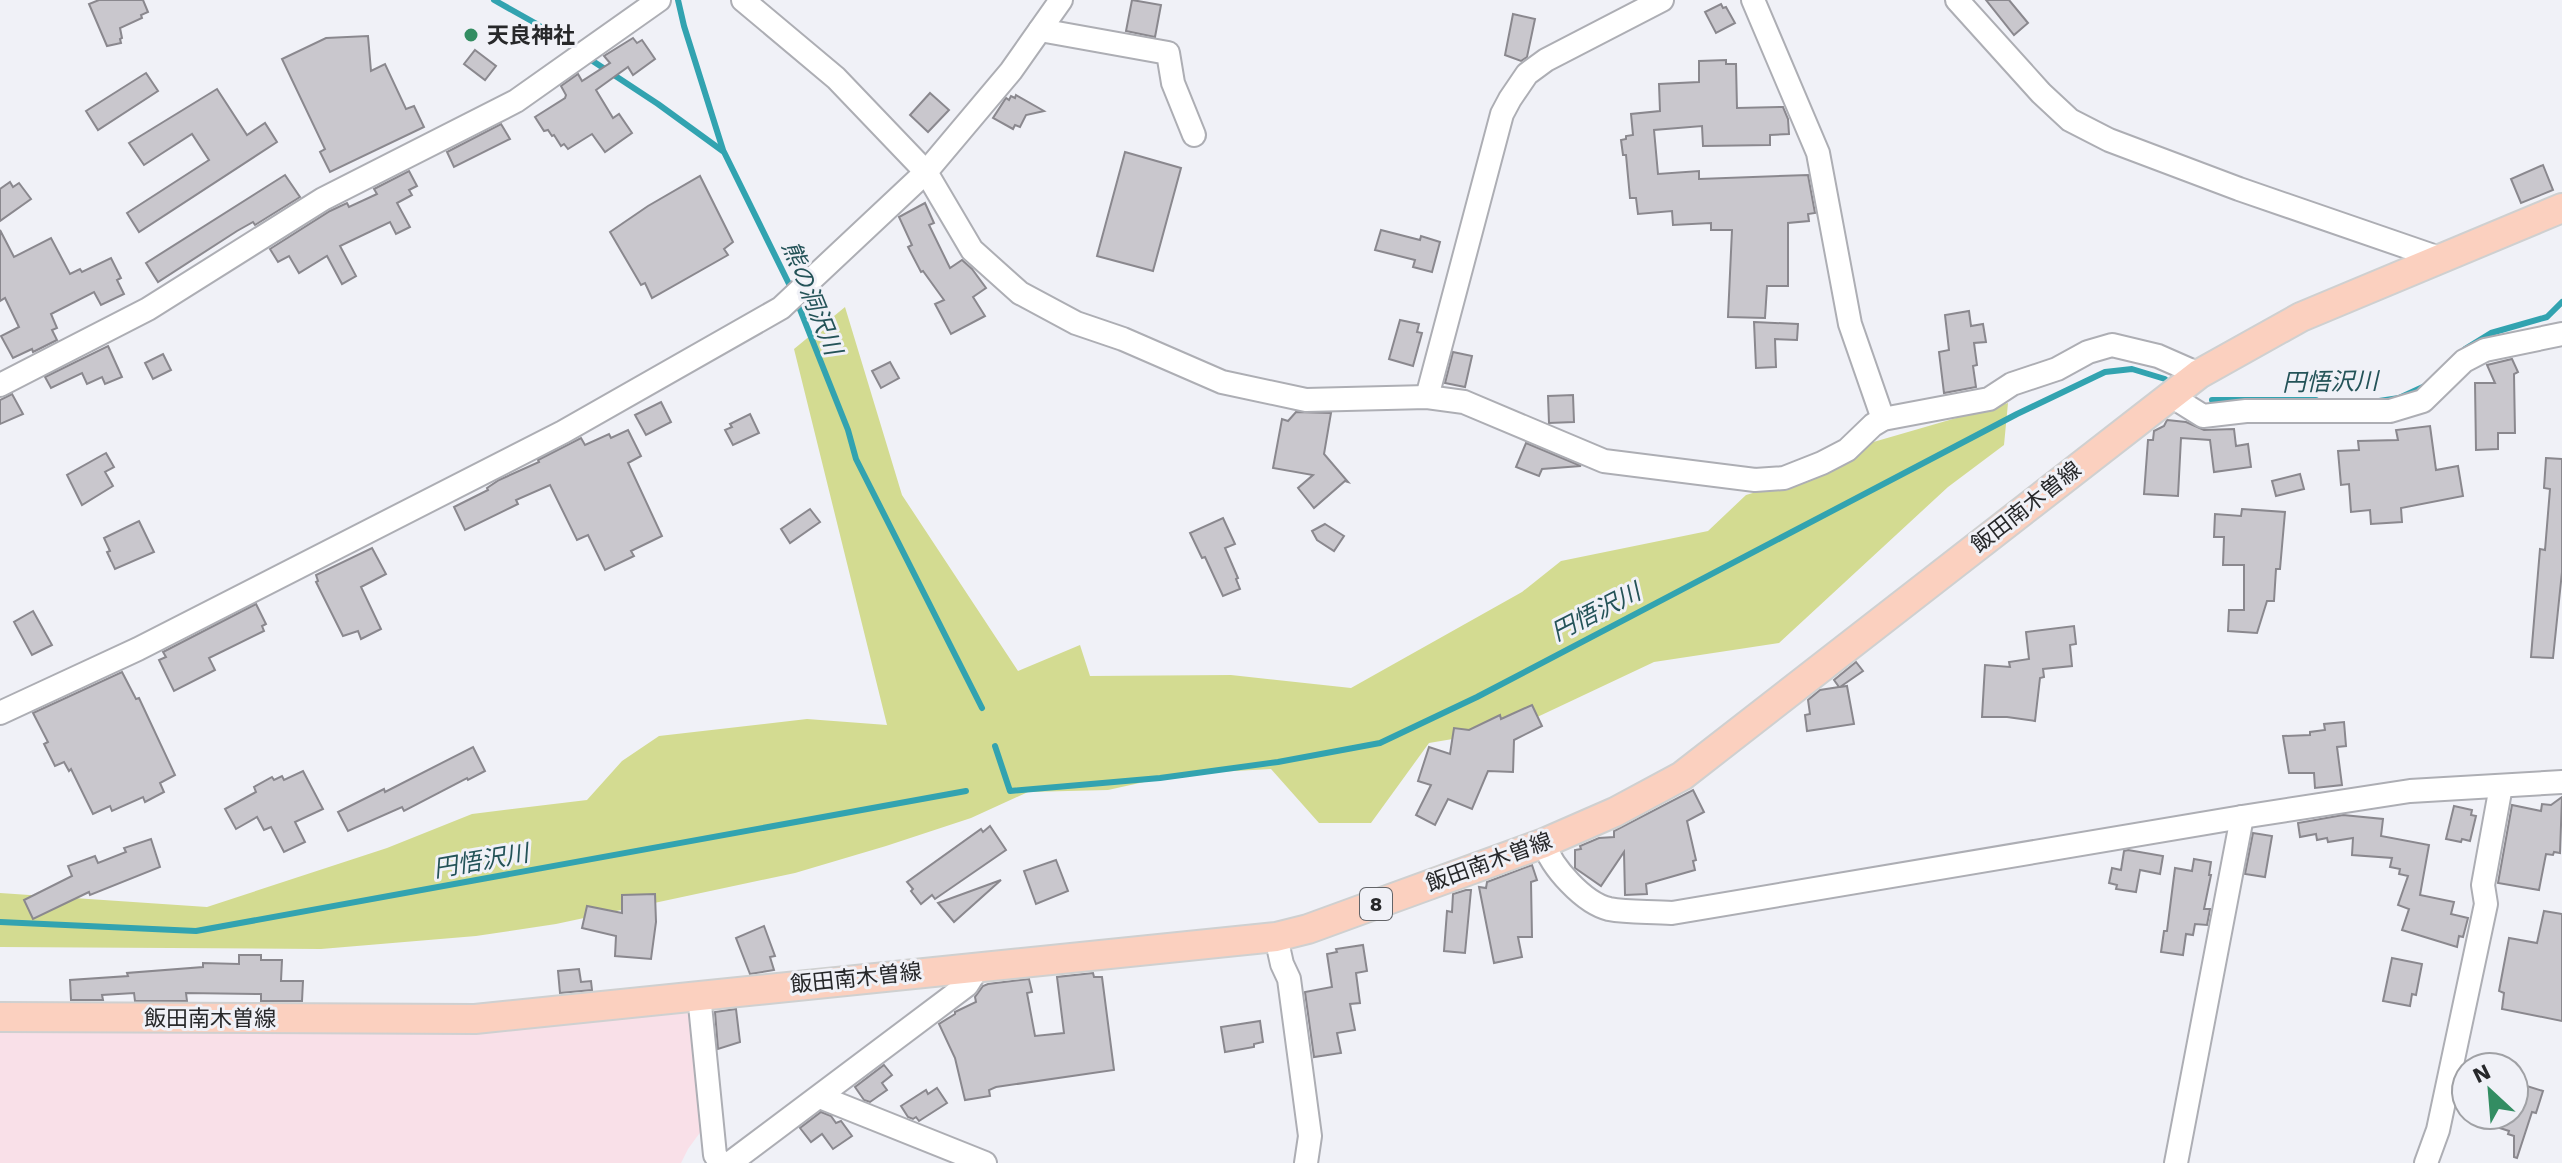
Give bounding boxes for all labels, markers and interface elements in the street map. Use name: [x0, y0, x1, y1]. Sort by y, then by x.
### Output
place label: 天良神社: [487, 23, 575, 48]
marker: 天良神社: [462, 26, 480, 44]
water label: 熊の洞沢川: [777, 237, 849, 362]
water label: 円悟沢川: [2282, 367, 2381, 397]
street label: 飯田南木曽線: [1966, 457, 2086, 557]
water label: 円悟沢川: [1547, 576, 1648, 646]
street label: 飯田南木曽線: [1423, 828, 1555, 896]
water label: 円悟沢川: [431, 838, 534, 883]
road number: 8: [1360, 888, 1392, 920]
street label: 飯田南木曽線: [789, 959, 923, 997]
street label: 飯田南木曽線: [144, 1006, 276, 1031]
north arrow: [2450, 1051, 2530, 1131]
text: N: [2469, 1059, 2494, 1088]

